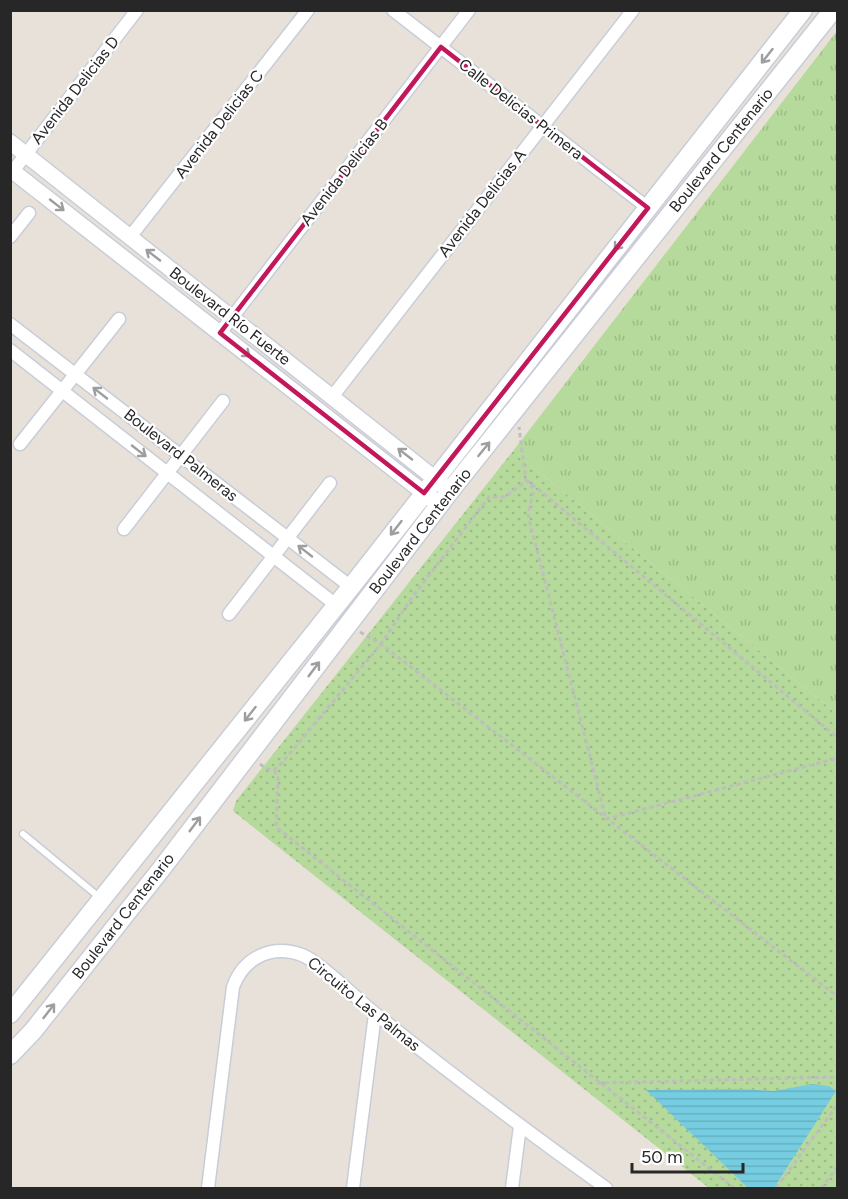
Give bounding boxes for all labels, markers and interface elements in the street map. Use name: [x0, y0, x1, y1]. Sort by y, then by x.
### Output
street label: Avenida Delicias D: [27, 32, 123, 148]
one-way arrow: [761, 48, 774, 64]
street label: Calle Delicias Primera: [455, 55, 587, 163]
street label: Avenida Delicias C: [171, 66, 267, 182]
street label: Boulevard Centenario: [665, 84, 777, 216]
street label: Avenida Delicias B: [296, 115, 392, 229]
street label: Avenida Delicias A: [434, 145, 530, 261]
one-way arrow: [48, 199, 64, 212]
one-way arrow: [614, 234, 627, 250]
one-way arrow: [145, 248, 161, 261]
street label: Boulevard Río Fuerte: [166, 263, 295, 369]
one-way arrow: [235, 345, 251, 358]
one-way arrow: [93, 387, 109, 400]
street label: Boulevard Palmeras: [120, 405, 242, 505]
one-way arrow: [477, 441, 490, 457]
one-way arrow: [131, 444, 147, 457]
one-way arrow: [397, 448, 413, 461]
street label: Boulevard Centenario: [365, 464, 475, 598]
one-way arrow: [390, 520, 403, 536]
one-way arrow: [297, 545, 313, 557]
one-way arrow: [307, 662, 320, 678]
one-way arrow: [243, 706, 256, 722]
one-way arrow: [189, 817, 201, 833]
street label: Boulevard Centenario: [68, 849, 178, 983]
street label: Circuito Las Palmas: [304, 953, 424, 1055]
one-way arrow: [42, 1003, 55, 1019]
scale bar: [632, 1136, 743, 1174]
text: 50 m: [641, 1146, 683, 1168]

